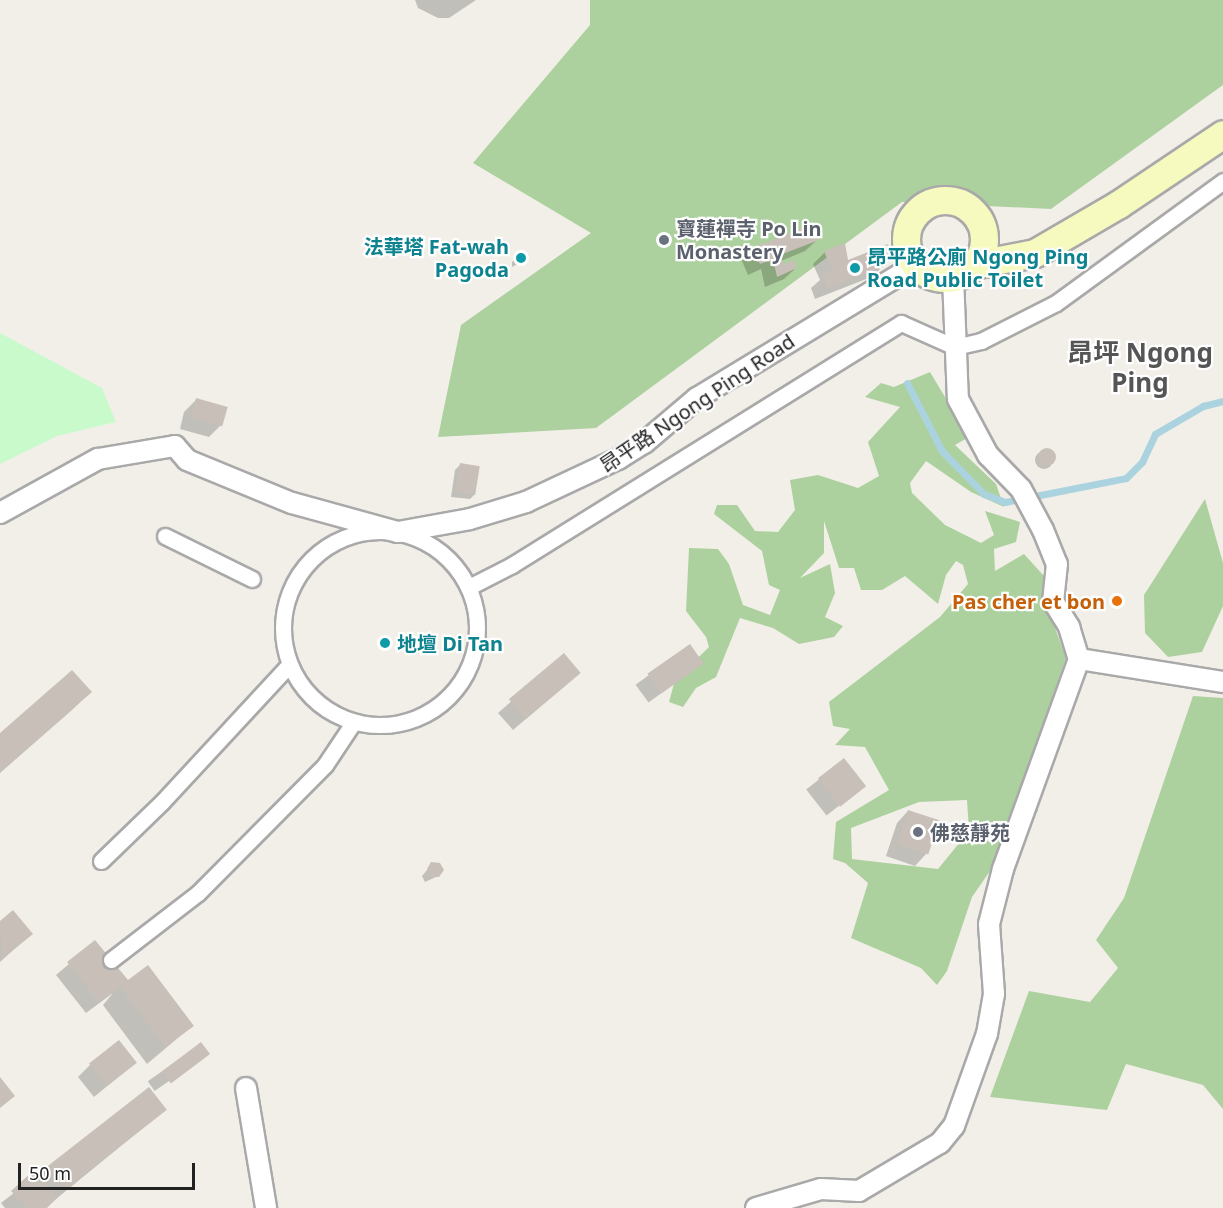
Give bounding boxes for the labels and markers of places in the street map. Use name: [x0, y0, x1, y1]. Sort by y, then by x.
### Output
place label: 寶蓮禪寺 Po Lin Monastery: [676, 216, 821, 263]
marker: 寶蓮禪寺 Po Lin Monastery: [657, 233, 671, 247]
place label: 法華塔 Fat-wah Pagoda: [364, 234, 509, 281]
place label: 昂平路公廁 Ngong Ping Road Public Toilet: [867, 244, 1088, 291]
marker: 法華塔 Fat-wah Pagoda: [514, 251, 528, 265]
marker: 昂平路公廁 Ngong Ping Road Public Toilet: [848, 261, 862, 275]
place label: Pas cher et bon: [952, 589, 1105, 613]
marker: Pas cher et bon: [1110, 594, 1124, 608]
place label: 地壇 Di Tan: [397, 631, 503, 655]
marker: 地壇 Di Tan: [378, 636, 392, 650]
place label: 佛慈靜苑: [930, 820, 1010, 844]
marker: 佛慈靜苑: [911, 825, 925, 839]

